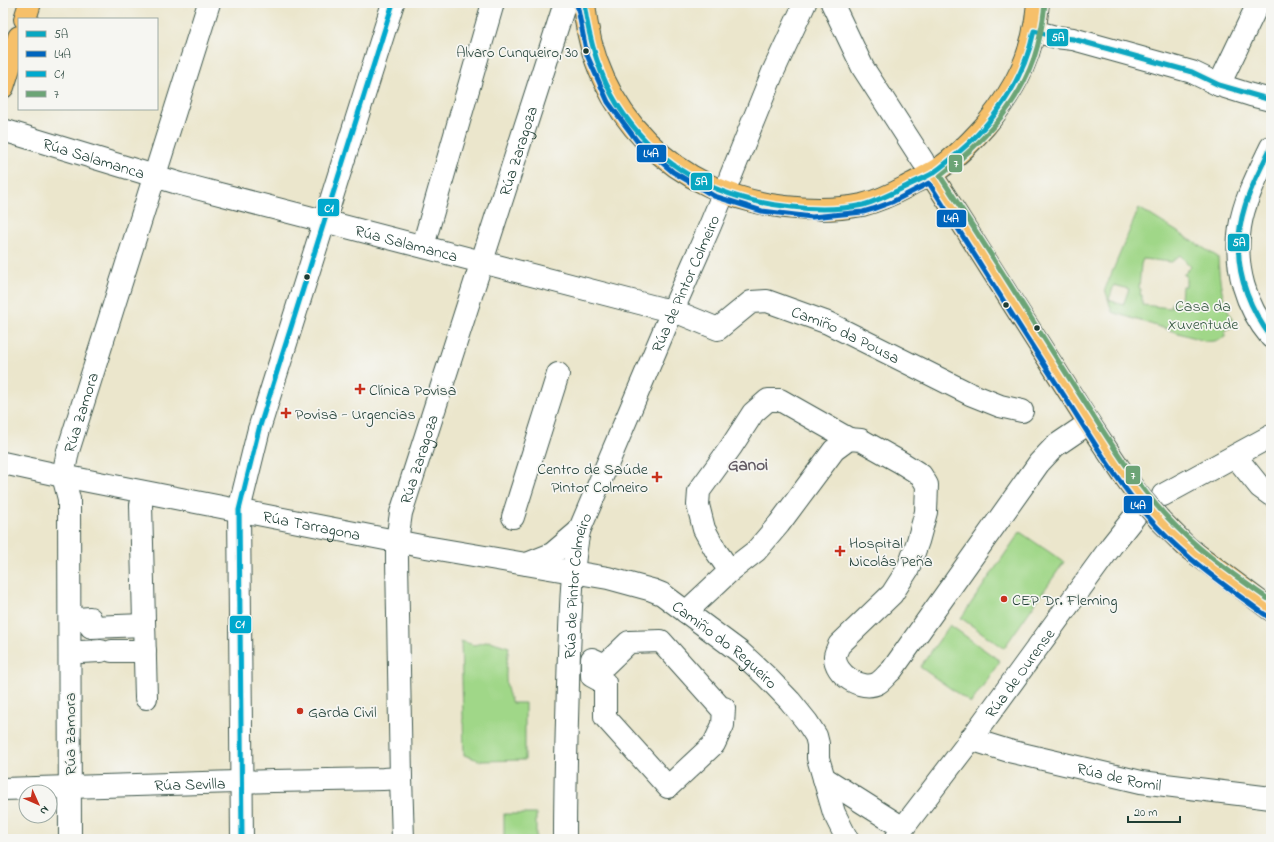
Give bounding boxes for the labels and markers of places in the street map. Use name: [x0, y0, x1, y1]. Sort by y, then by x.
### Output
place label: Alvaro Cunqueiro, 30: [456, 42, 579, 64]
marker: Alvaro Cunqueiro, 30: [581, 46, 591, 56]
unlabelled marker: [302, 272, 312, 282]
unlabelled marker: [1001, 300, 1011, 310]
unlabelled marker: [1032, 323, 1042, 333]
place label: Clínica Povisa: [369, 379, 456, 403]
marker: Clínica Povisa: [354, 383, 366, 395]
place label: Povisa - Urgencias: [295, 403, 416, 427]
marker: Povisa - Urgencias: [280, 407, 292, 419]
place label: Centro de Saúde Pintor Colmeiro: [537, 458, 649, 500]
marker: Centro de Saúde Pintor Colmeiro: [651, 471, 663, 483]
place label: Hospital Nicolás Peña: [849, 532, 933, 574]
marker: Hospital Nicolás Peña: [834, 545, 846, 557]
place label: CEP Dr. Fleming: [1012, 589, 1117, 613]
marker: CEP Dr. Fleming: [999, 594, 1009, 604]
place label: Garda Civil: [308, 701, 377, 725]
marker: Garda Civil: [295, 706, 305, 716]

